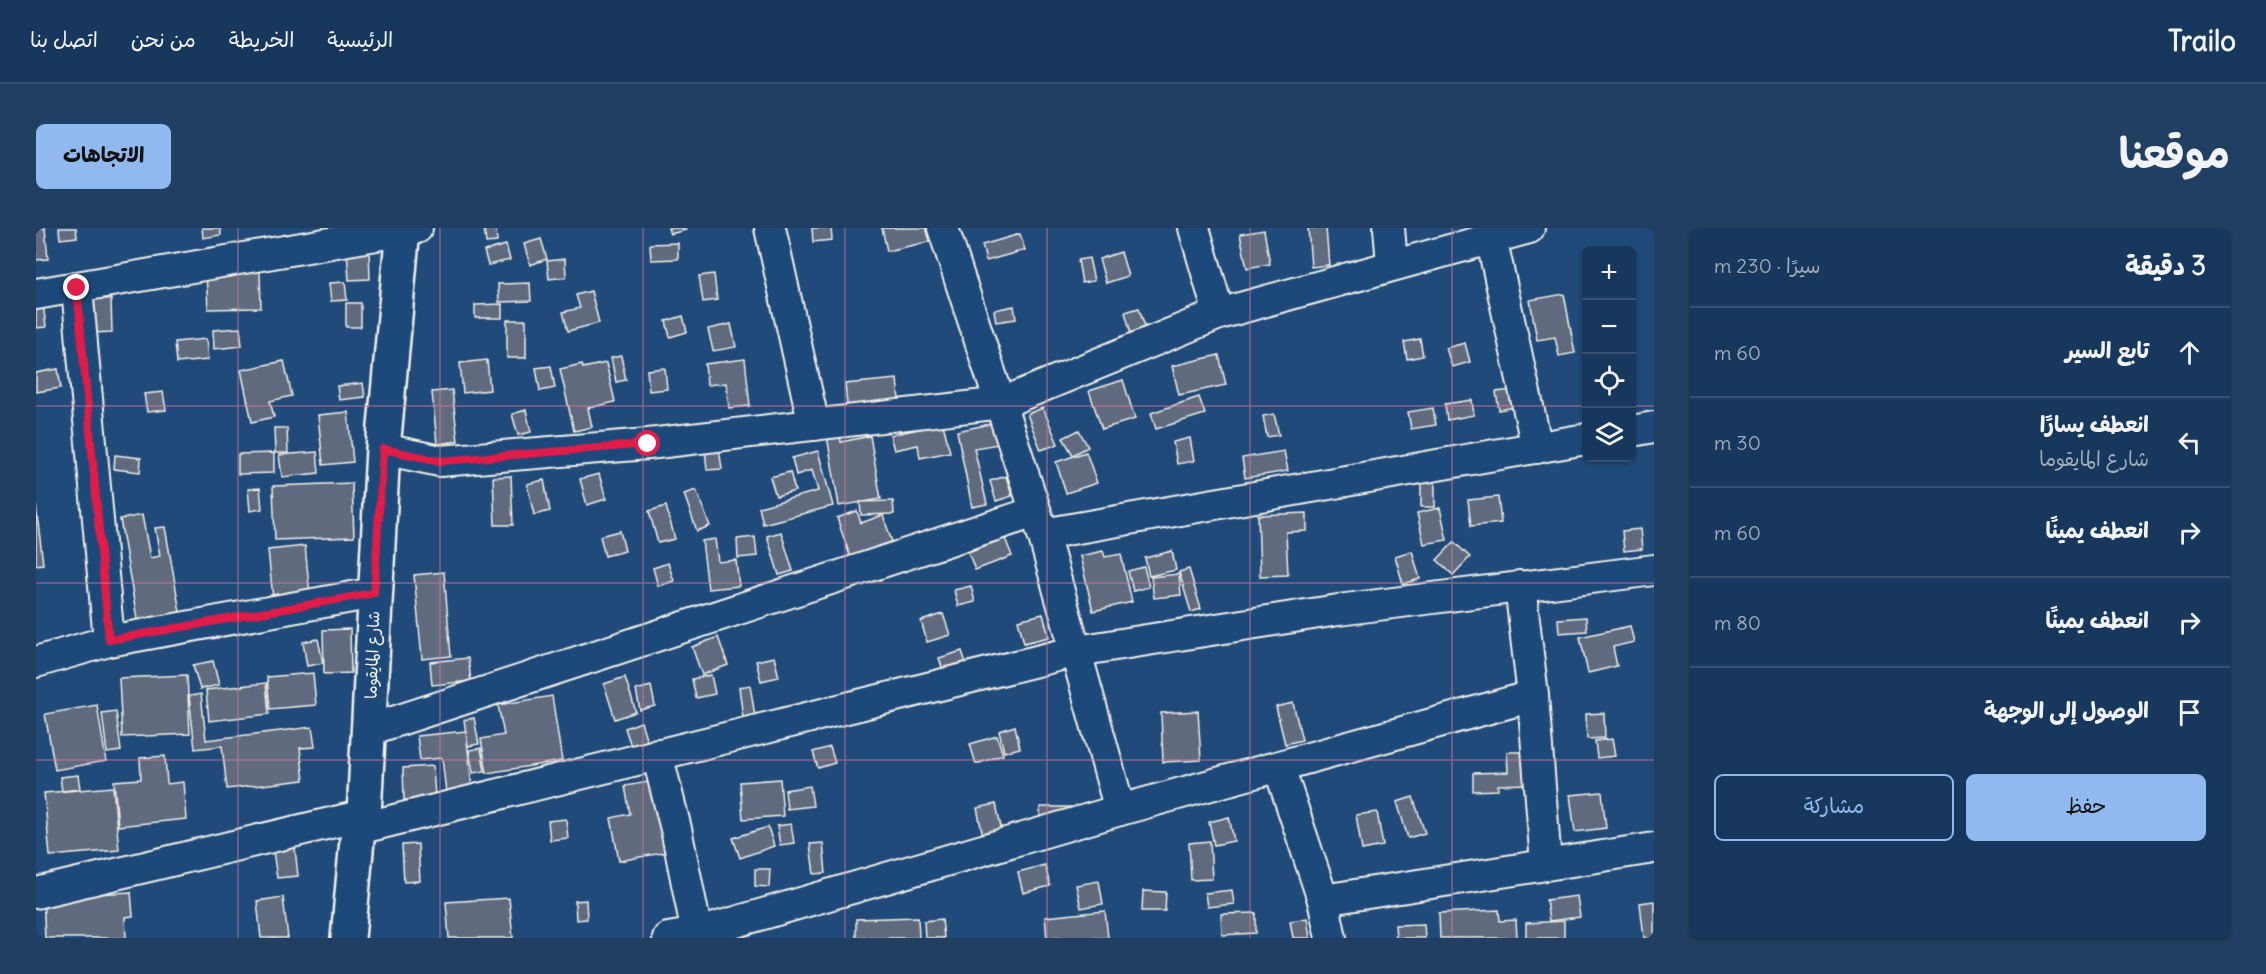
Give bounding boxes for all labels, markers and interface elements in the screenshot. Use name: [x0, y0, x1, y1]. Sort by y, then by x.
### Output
text: Trailo: [2168, 23, 2236, 59]
text: اتصل بنا: [30, 26, 98, 53]
text: من نحن: [131, 26, 196, 53]
text: الخريطة: [229, 26, 294, 53]
text: الرئيسية: [327, 26, 393, 53]
button: الاتجاهات: [36, 124, 171, 189]
text: موقعنا: [2119, 127, 2230, 179]
map controls: [1582, 246, 1636, 462]
button: +: [1582, 246, 1636, 300]
text: 3 دقيقة: [2125, 249, 2206, 282]
text: سيرًا · 230 m: [1714, 253, 1821, 278]
route end: [63, 274, 89, 300]
button: −: [1582, 300, 1636, 354]
text: تابع السير: [2065, 336, 2149, 364]
icon: ahead: [2173, 336, 2206, 369]
text: 60 m: [1714, 340, 1761, 365]
button: locate: [1582, 354, 1636, 408]
button: layers: [1582, 408, 1636, 462]
text: انعطف يسارًا: [2040, 410, 2149, 438]
icon: left: [2173, 426, 2206, 459]
route start: [634, 430, 660, 456]
text: 30 m: [1714, 430, 1761, 455]
text: شارع المايقوما: [2039, 446, 2149, 471]
text: انعطف يمينًا: [2046, 516, 2149, 544]
icon: right: [2173, 516, 2206, 549]
text: 60 m: [1714, 520, 1761, 545]
text: انعطف يمينًا: [2046, 606, 2149, 634]
icon: right: [2173, 606, 2206, 639]
text: 80 m: [1714, 610, 1761, 635]
street label: شارع المايقوما: [360, 611, 386, 699]
text: الوصول إلى الوجهة: [1984, 696, 2149, 724]
icon: arrive: [2173, 696, 2206, 729]
button: مشاركة: [1714, 774, 1954, 841]
button: حفظ: [1966, 774, 2206, 841]

